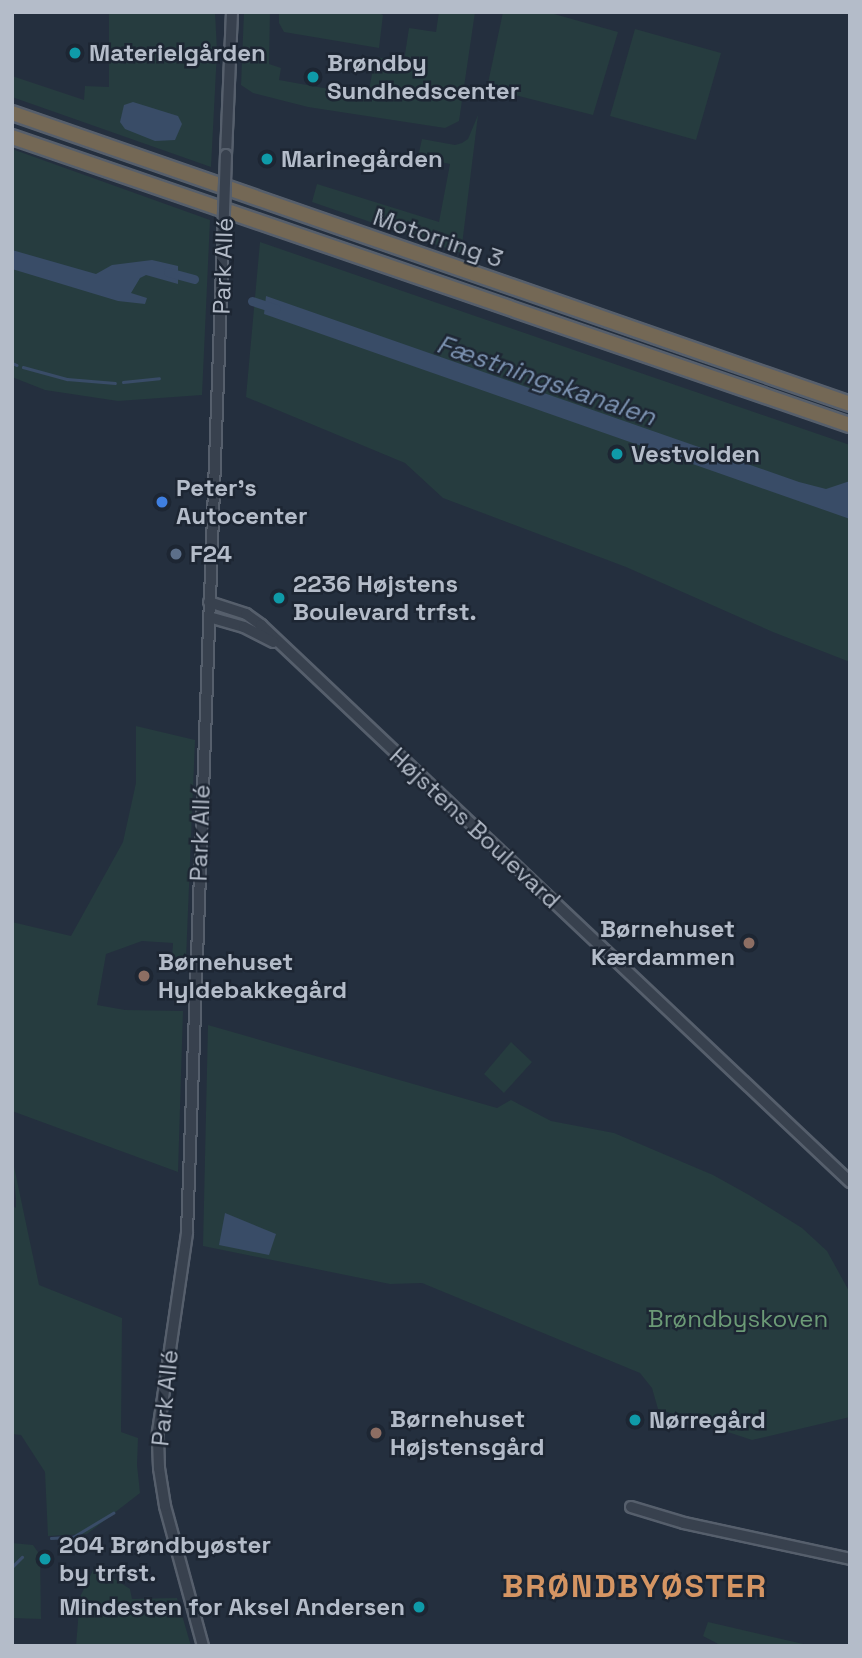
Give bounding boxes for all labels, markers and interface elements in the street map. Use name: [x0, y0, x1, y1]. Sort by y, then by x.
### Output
place label: Materielgården: [89, 39, 266, 67]
marker: Materielgården: [67, 45, 83, 61]
place label: Brøndby Sundhedscenter: [327, 49, 519, 105]
marker: Brøndby Sundhedscenter: [305, 69, 321, 85]
place label: Marinegården: [281, 145, 443, 173]
marker: Marinegården: [259, 151, 275, 167]
street label: Motorring 3: [369, 202, 507, 274]
street label: Park Allé: [207, 217, 239, 315]
water label: Fæstningskanalen: [433, 329, 659, 433]
place label: Vestvolden: [631, 440, 760, 468]
marker: Vestvolden: [609, 446, 625, 462]
place label: Peter's Autocenter: [176, 474, 307, 530]
marker: Peter's Autocenter: [154, 494, 170, 510]
place label: F24: [190, 540, 232, 568]
marker: F24: [168, 546, 184, 562]
place label: 2236 Højstens Boulevard trfst.: [293, 570, 477, 626]
marker: 2236 Højstens Boulevard trfst.: [271, 590, 287, 606]
street label: Højstens Boulevard: [384, 742, 566, 914]
street label: Park Allé: [184, 784, 216, 882]
place label: Børnehuset Kærdammen: [591, 915, 735, 971]
marker: Børnehuset Kærdammen: [741, 935, 757, 951]
place label: Børnehuset Hyldebakkegård: [158, 948, 347, 1004]
marker: Børnehuset Hyldebakkegård: [136, 968, 152, 984]
park label: Brøndbyskoven: [648, 1305, 828, 1333]
street label: Park Allé: [146, 1348, 184, 1448]
place label: Børnehuset Højstensgård: [390, 1405, 544, 1461]
place label: Nørregård: [649, 1406, 766, 1434]
marker: Nørregård: [627, 1412, 643, 1428]
marker: Børnehuset Højstensgård: [368, 1425, 384, 1441]
place label: 204 Brøndbyøster by trfst.: [59, 1531, 271, 1587]
marker: 204 Brøndbyøster by trfst.: [37, 1551, 53, 1567]
district label: BRØNDBYØSTER: [503, 1567, 767, 1605]
place label: Mindesten for Aksel Andersen: [59, 1593, 405, 1621]
marker: Mindesten for Aksel Andersen: [411, 1599, 427, 1615]

